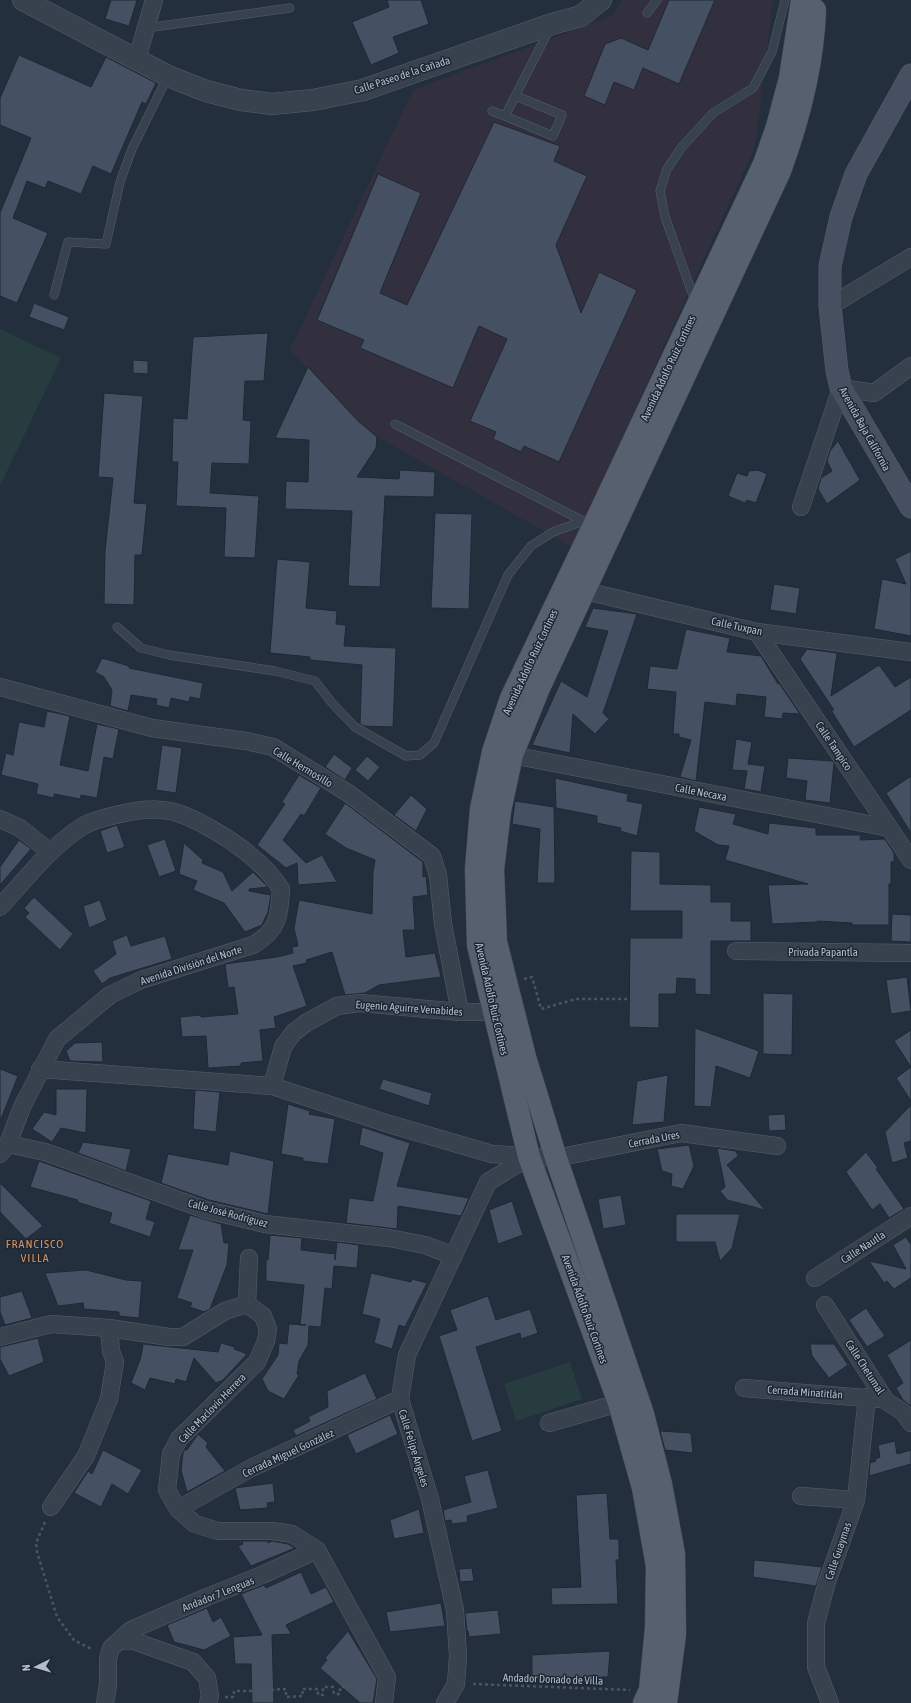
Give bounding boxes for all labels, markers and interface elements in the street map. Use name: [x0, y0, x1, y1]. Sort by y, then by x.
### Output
street label: Calle Paseo de la Cañada: [353, 54, 451, 96]
street label: Avenida Adolfo Ruiz Cortines: [638, 313, 698, 423]
street label: Avenida Baja California: [837, 385, 893, 473]
street label: Avenida Adolfo Ruiz Cortines: [500, 607, 560, 717]
street label: Calle Tuxpan: [710, 615, 764, 637]
street label: Calle Tampico: [813, 719, 855, 773]
street label: Calle Hermosillo: [271, 745, 335, 789]
street label: Calle Necaxa: [674, 781, 728, 803]
street label: Avenida Adolfo Ruiz Cortines: [473, 942, 511, 1056]
street label: Avenida División del Norte: [139, 943, 243, 987]
street label: Privada Papantla: [788, 946, 858, 958]
street label: Eugenio Aguirre Venabides: [355, 998, 463, 1018]
street label: Cerrada Ures: [627, 1128, 681, 1150]
street label: Calle José Rodríguez: [187, 1197, 269, 1229]
street label: Calle Nautla: [839, 1228, 887, 1266]
district label: FRANCISCO VILLA: [6, 1237, 64, 1265]
street label: Avenida Adolfo Ruiz Cortines: [560, 1253, 610, 1365]
street label: Calle Chetumal: [843, 1338, 887, 1396]
street label: Calle Maclovio Herrera: [176, 1371, 248, 1445]
street label: Cerrada Minatitlán: [767, 1383, 843, 1401]
street label: Calle Felipe Ángeles: [396, 1408, 432, 1488]
street label: Cerrada Miguel González: [240, 1426, 336, 1480]
street label: Calle Guaymas: [823, 1521, 853, 1581]
street label: Andador 7 Lenguas: [180, 1574, 256, 1614]
north arrow: [16, 1647, 56, 1687]
text: N: [20, 1664, 32, 1672]
street label: Andador Donado de Villa: [503, 1671, 603, 1687]

